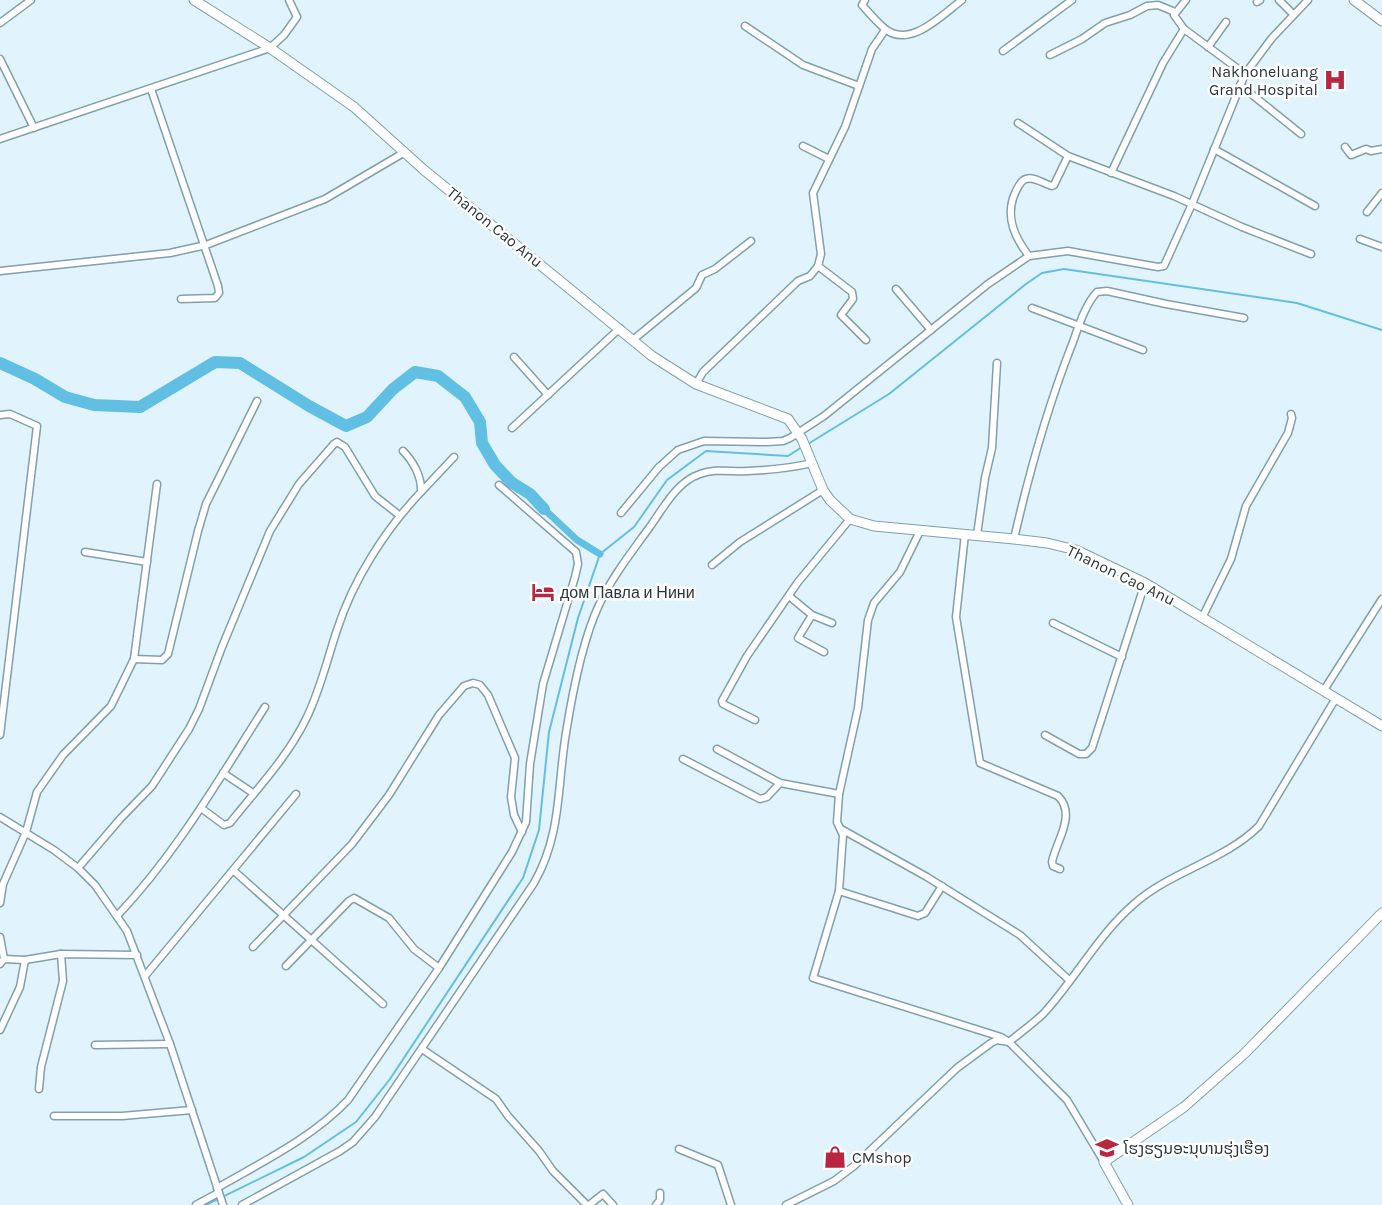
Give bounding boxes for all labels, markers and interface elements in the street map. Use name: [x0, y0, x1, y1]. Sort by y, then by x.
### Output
place label: Nakhoneluang Grand Hospital: [1209, 62, 1318, 99]
hospital icon: Nakhoneluang Grand Hospital: [1322, 67, 1348, 93]
street label: Thanon Cao Anu: [443, 182, 547, 272]
street label: Thanon Cao Anu: [1064, 541, 1178, 609]
hotel icon: дом Павла и Нини: [530, 579, 556, 605]
place label: дом Павла и Нини: [560, 583, 695, 602]
school or university icon: ໂຮງຮຽນອະນຸບານຮຸ່ງເຮືອງ: [1094, 1135, 1120, 1161]
place label: ໂຮງຮຽນອະນຸບານຮຸ່ງເຮືອງ: [1123, 1139, 1270, 1159]
shop icon: CMshop: [822, 1144, 848, 1170]
place label: CMshop: [852, 1148, 912, 1167]

